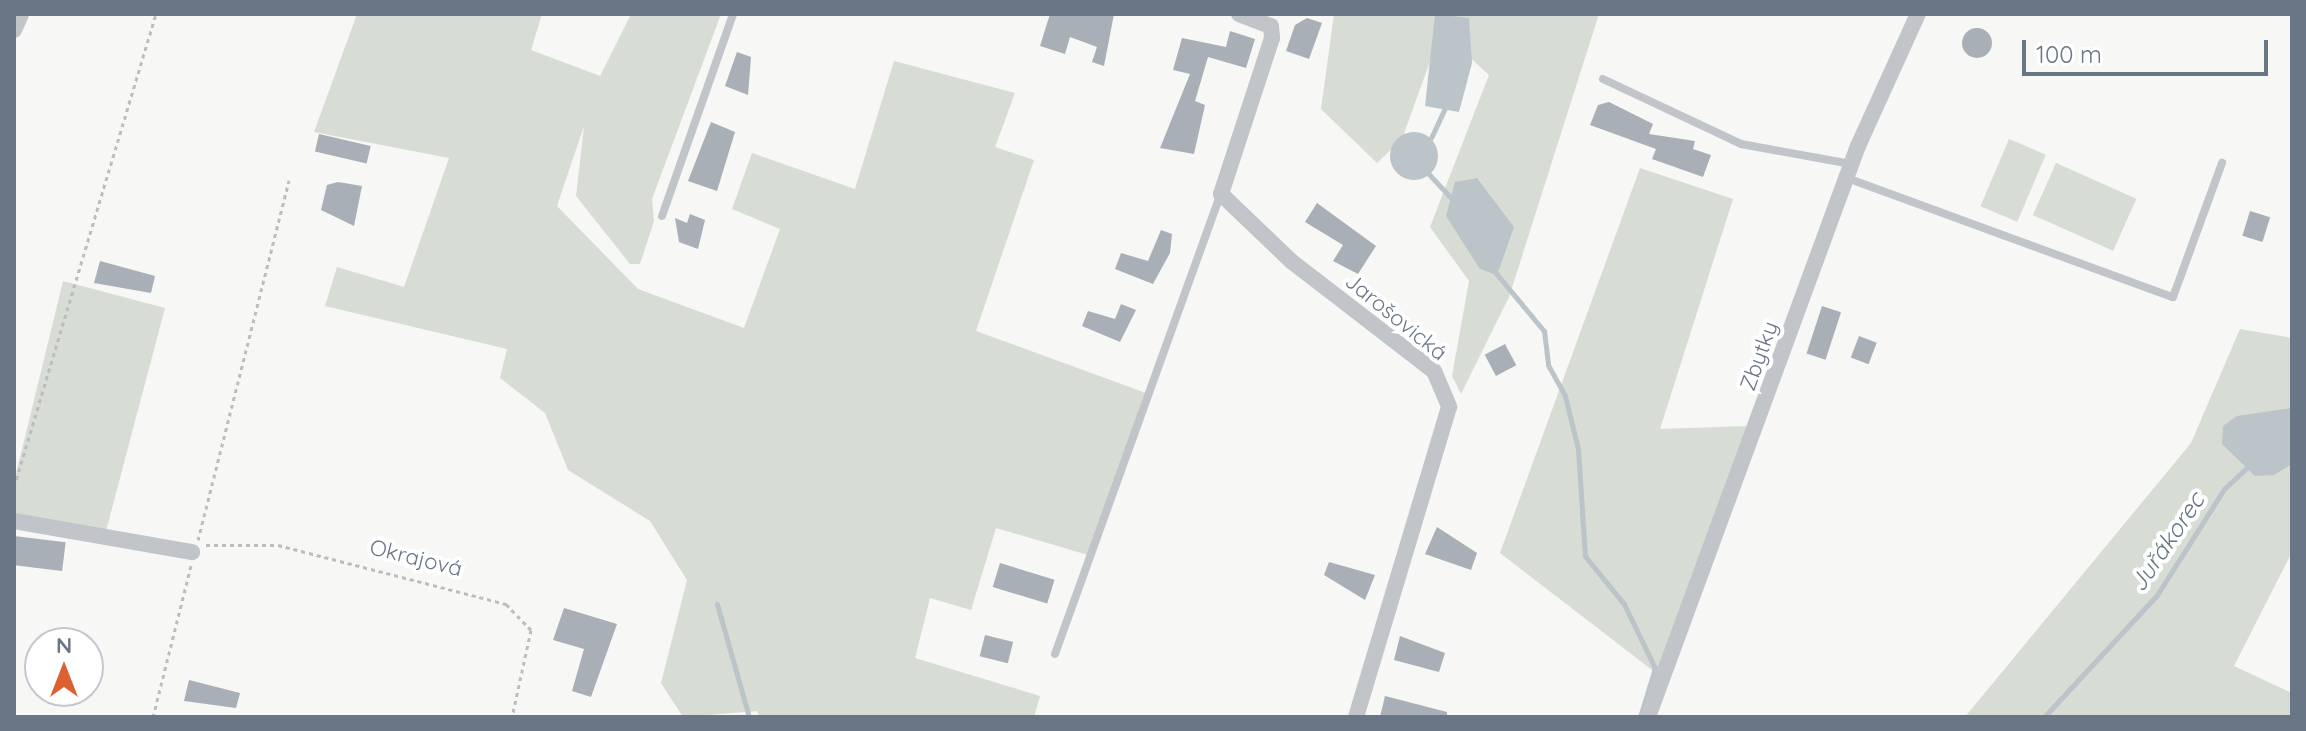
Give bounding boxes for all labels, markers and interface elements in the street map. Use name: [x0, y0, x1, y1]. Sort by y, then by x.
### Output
scale bar: [2026, 24, 2272, 74]
text: 100 m: [2036, 39, 2102, 69]
street label: Jarošovická: [1340, 268, 1452, 366]
street label: Zbytky: [1734, 318, 1784, 394]
water label: Juřákorec: [2124, 487, 2210, 597]
street label: Okrajová: [367, 534, 465, 582]
north arrow: [24, 627, 104, 707]
text: N: [56, 631, 72, 659]

